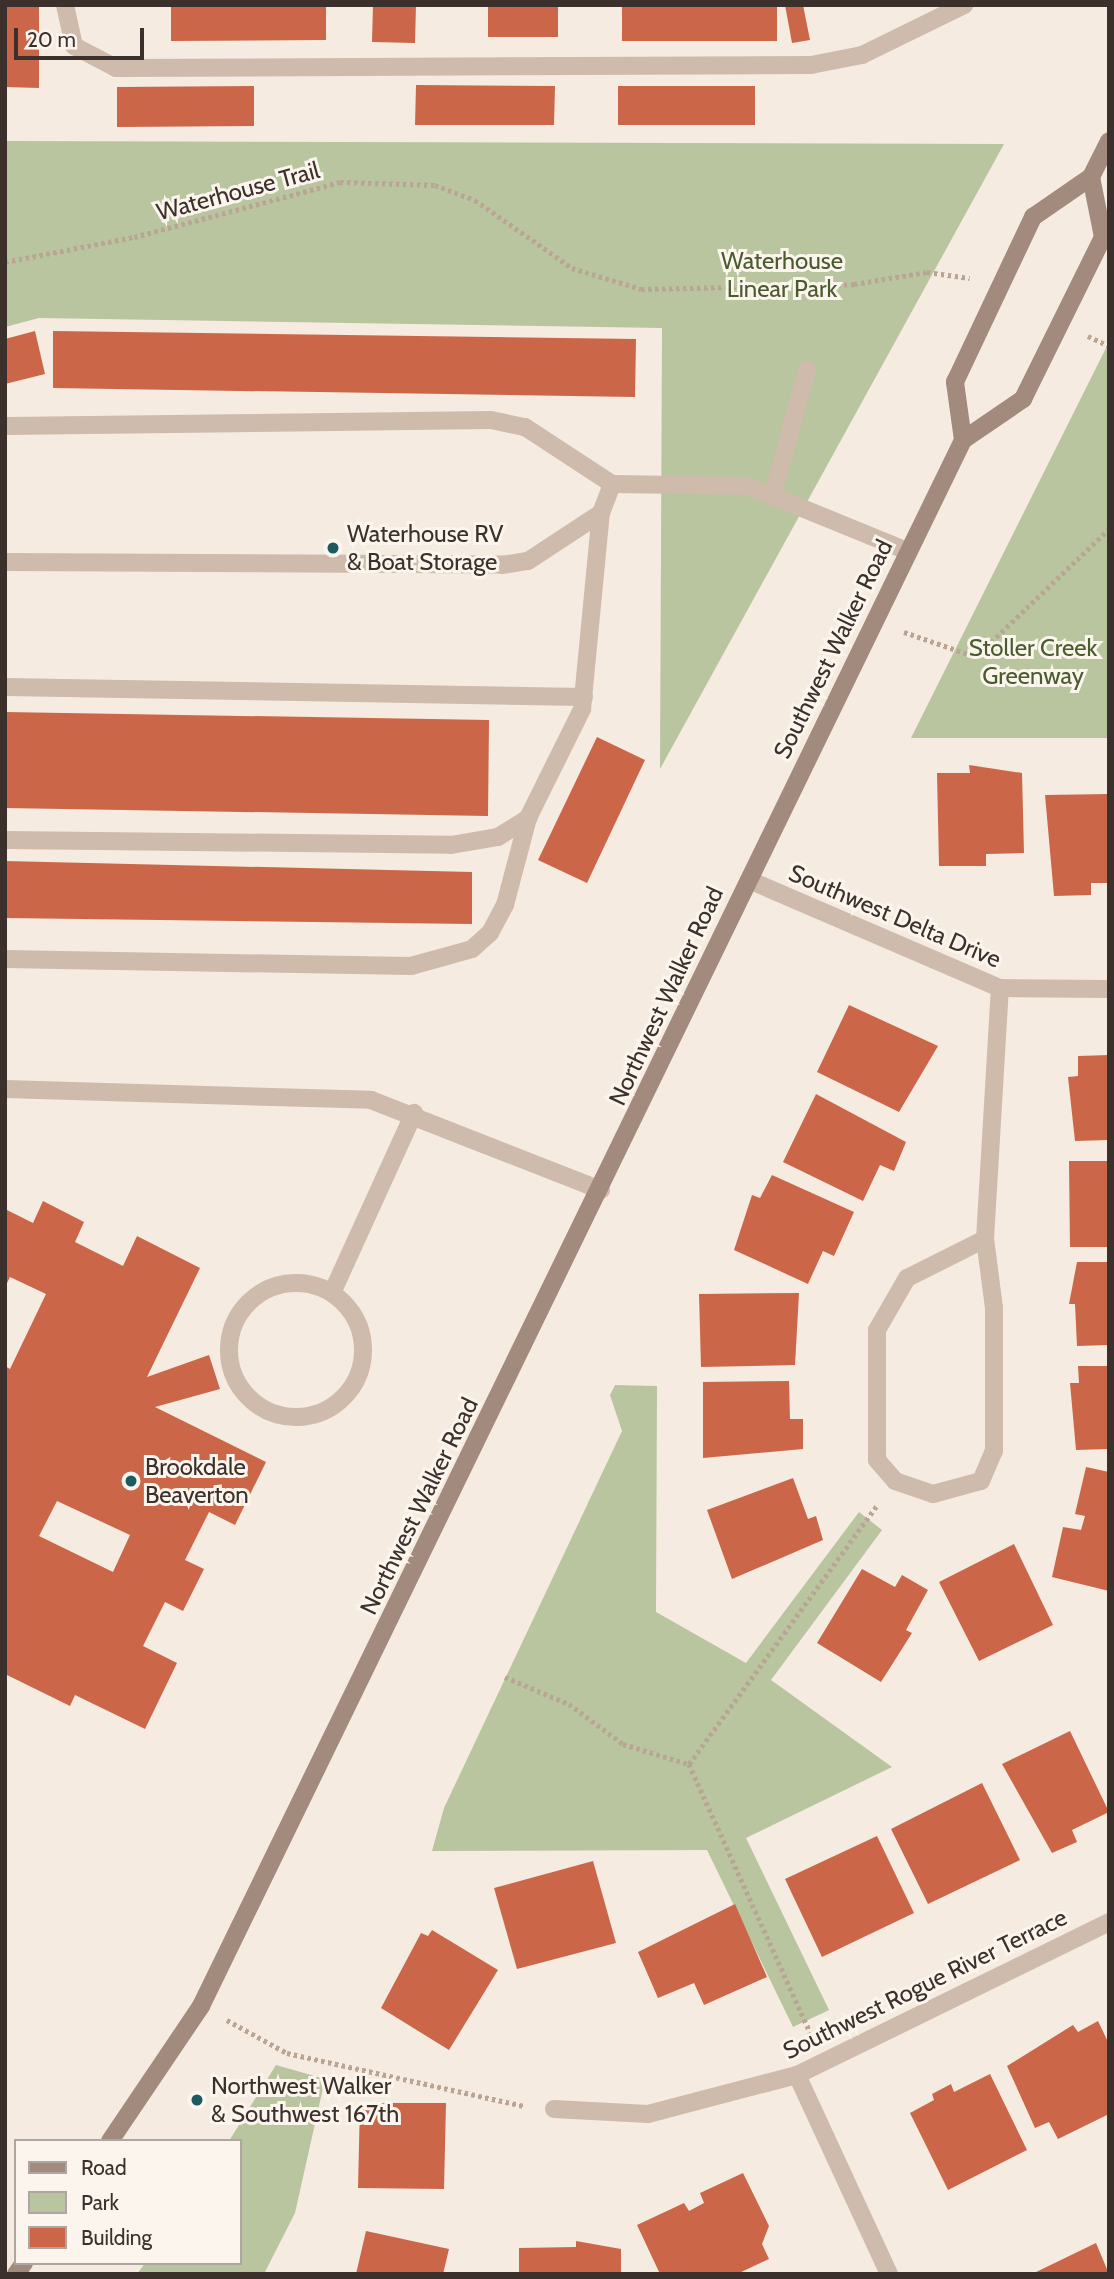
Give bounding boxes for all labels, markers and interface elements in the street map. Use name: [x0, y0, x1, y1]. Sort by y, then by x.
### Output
scale bar: [18, 14, 147, 58]
text: 20 m: [27, 27, 76, 52]
street label: Waterhouse Trail: [153, 155, 323, 227]
park label: Waterhouse Linear Park: [721, 247, 843, 303]
place label: Waterhouse RV & Boat Storage: [347, 520, 503, 576]
street label: Southwest Walker Road: [767, 535, 899, 763]
marker: Waterhouse RV & Boat Storage: [325, 540, 341, 556]
park label: Stoller Creek Greenway: [969, 634, 1097, 690]
street label: Southwest Delta Drive: [785, 858, 1005, 974]
street label: Northwest Walker Road: [603, 882, 729, 1110]
street label: Northwest Walker Road: [354, 1393, 484, 1619]
place label: Brookdale Beaverton: [145, 1453, 249, 1509]
marker: Brookdale Beaverton: [123, 1473, 139, 1489]
street label: Southwest Rogue River Terrace: [778, 1903, 1072, 2065]
place label: Northwest Walker & Southwest 167th: [211, 2072, 399, 2128]
marker: Northwest Walker & Southwest 167th: [189, 2092, 205, 2108]
legend: [14, 2139, 242, 2265]
text: Road: [81, 2155, 127, 2180]
text: Park: [81, 2190, 119, 2215]
text: Building: [81, 2225, 152, 2250]

